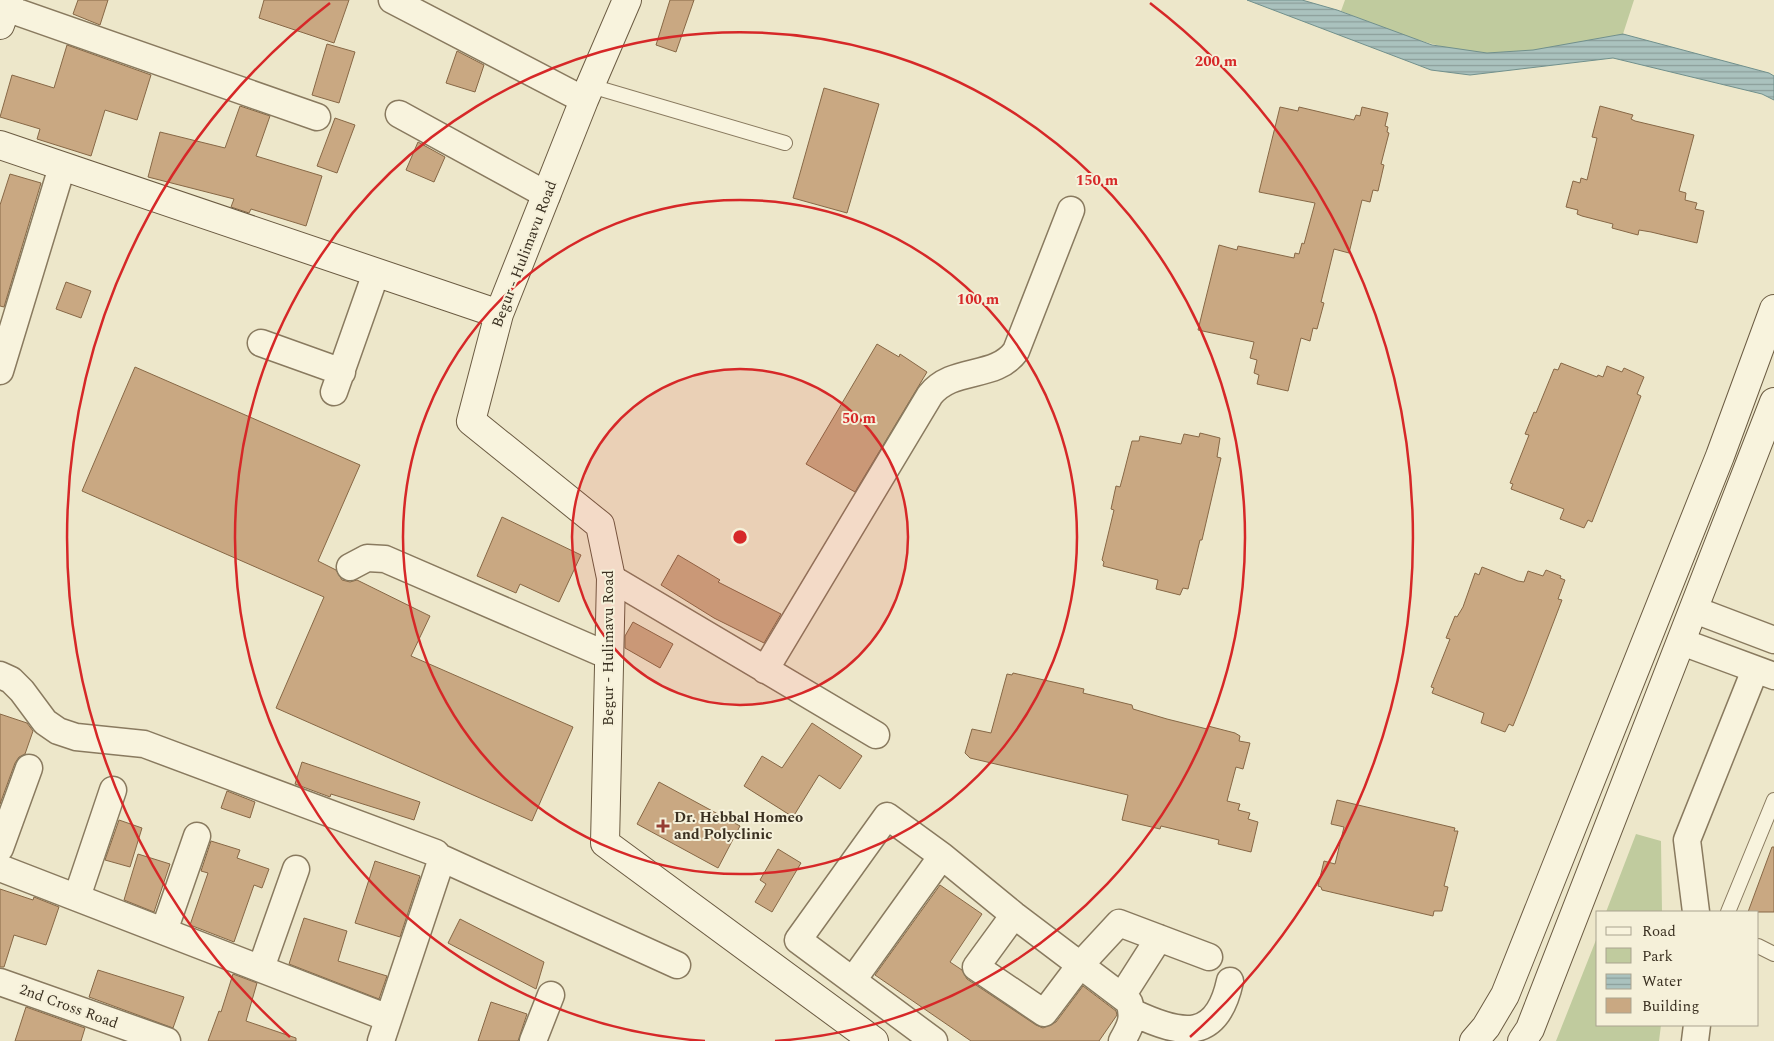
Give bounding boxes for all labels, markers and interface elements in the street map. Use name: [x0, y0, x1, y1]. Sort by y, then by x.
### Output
text: 200 m: [1195, 50, 1238, 73]
text: 150 m: [1076, 169, 1119, 192]
street label: Begur - Hulimavu Road: [486, 177, 563, 331]
text: 100 m: [957, 288, 1000, 311]
text: 50 m: [842, 407, 877, 430]
centre of rings: [731, 528, 749, 546]
street label: Begur - Hulimavu Road: [597, 570, 620, 726]
place label: Dr. Hebbal Homeo and Polyclinic: [674, 806, 803, 846]
marker: Dr. Hebbal Homeo and Polyclinic: [656, 819, 670, 833]
legend: [1596, 911, 1759, 1026]
text: Road: [1642, 920, 1676, 943]
text: Park: [1642, 945, 1673, 968]
text: Water: [1642, 970, 1682, 993]
street label: 2nd Cross Road: [16, 978, 121, 1035]
text: Building: [1642, 995, 1699, 1018]

